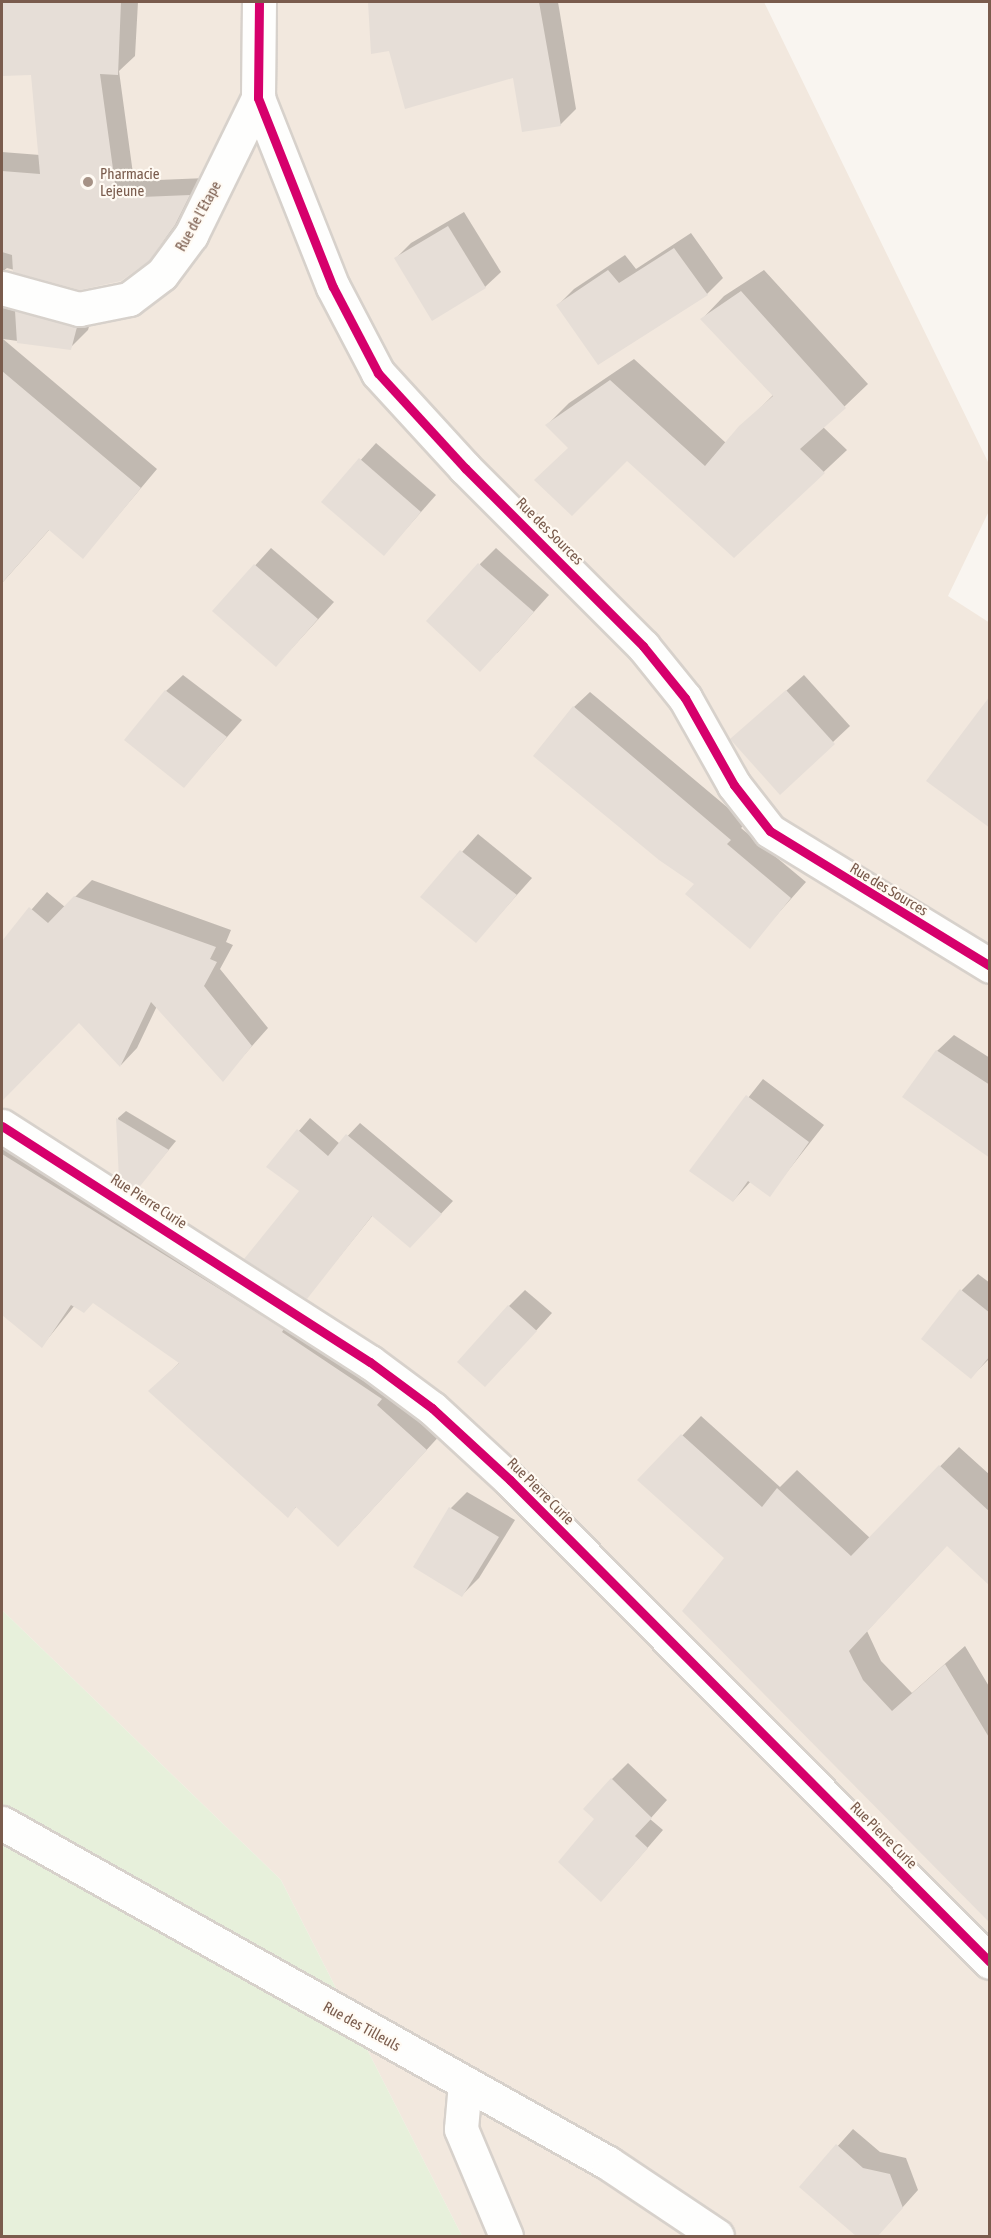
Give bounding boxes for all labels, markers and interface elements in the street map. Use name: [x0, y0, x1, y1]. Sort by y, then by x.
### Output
place label: Pharmacie Lejeune: [100, 164, 160, 199]
marker: Pharmacie Lejeune: [81, 175, 95, 189]
street label: Rue de l'Etape: [171, 178, 225, 254]
street label: Rue des Sources: [513, 494, 587, 568]
street label: Rue des Sources: [847, 859, 931, 919]
street label: Rue Pierre Curie: [107, 1170, 191, 1232]
street label: Rue Pierre Curie: [504, 1454, 578, 1528]
street label: Rue Pierre Curie: [847, 1798, 921, 1872]
street label: Rue des Tilleuls: [320, 1997, 404, 2055]

